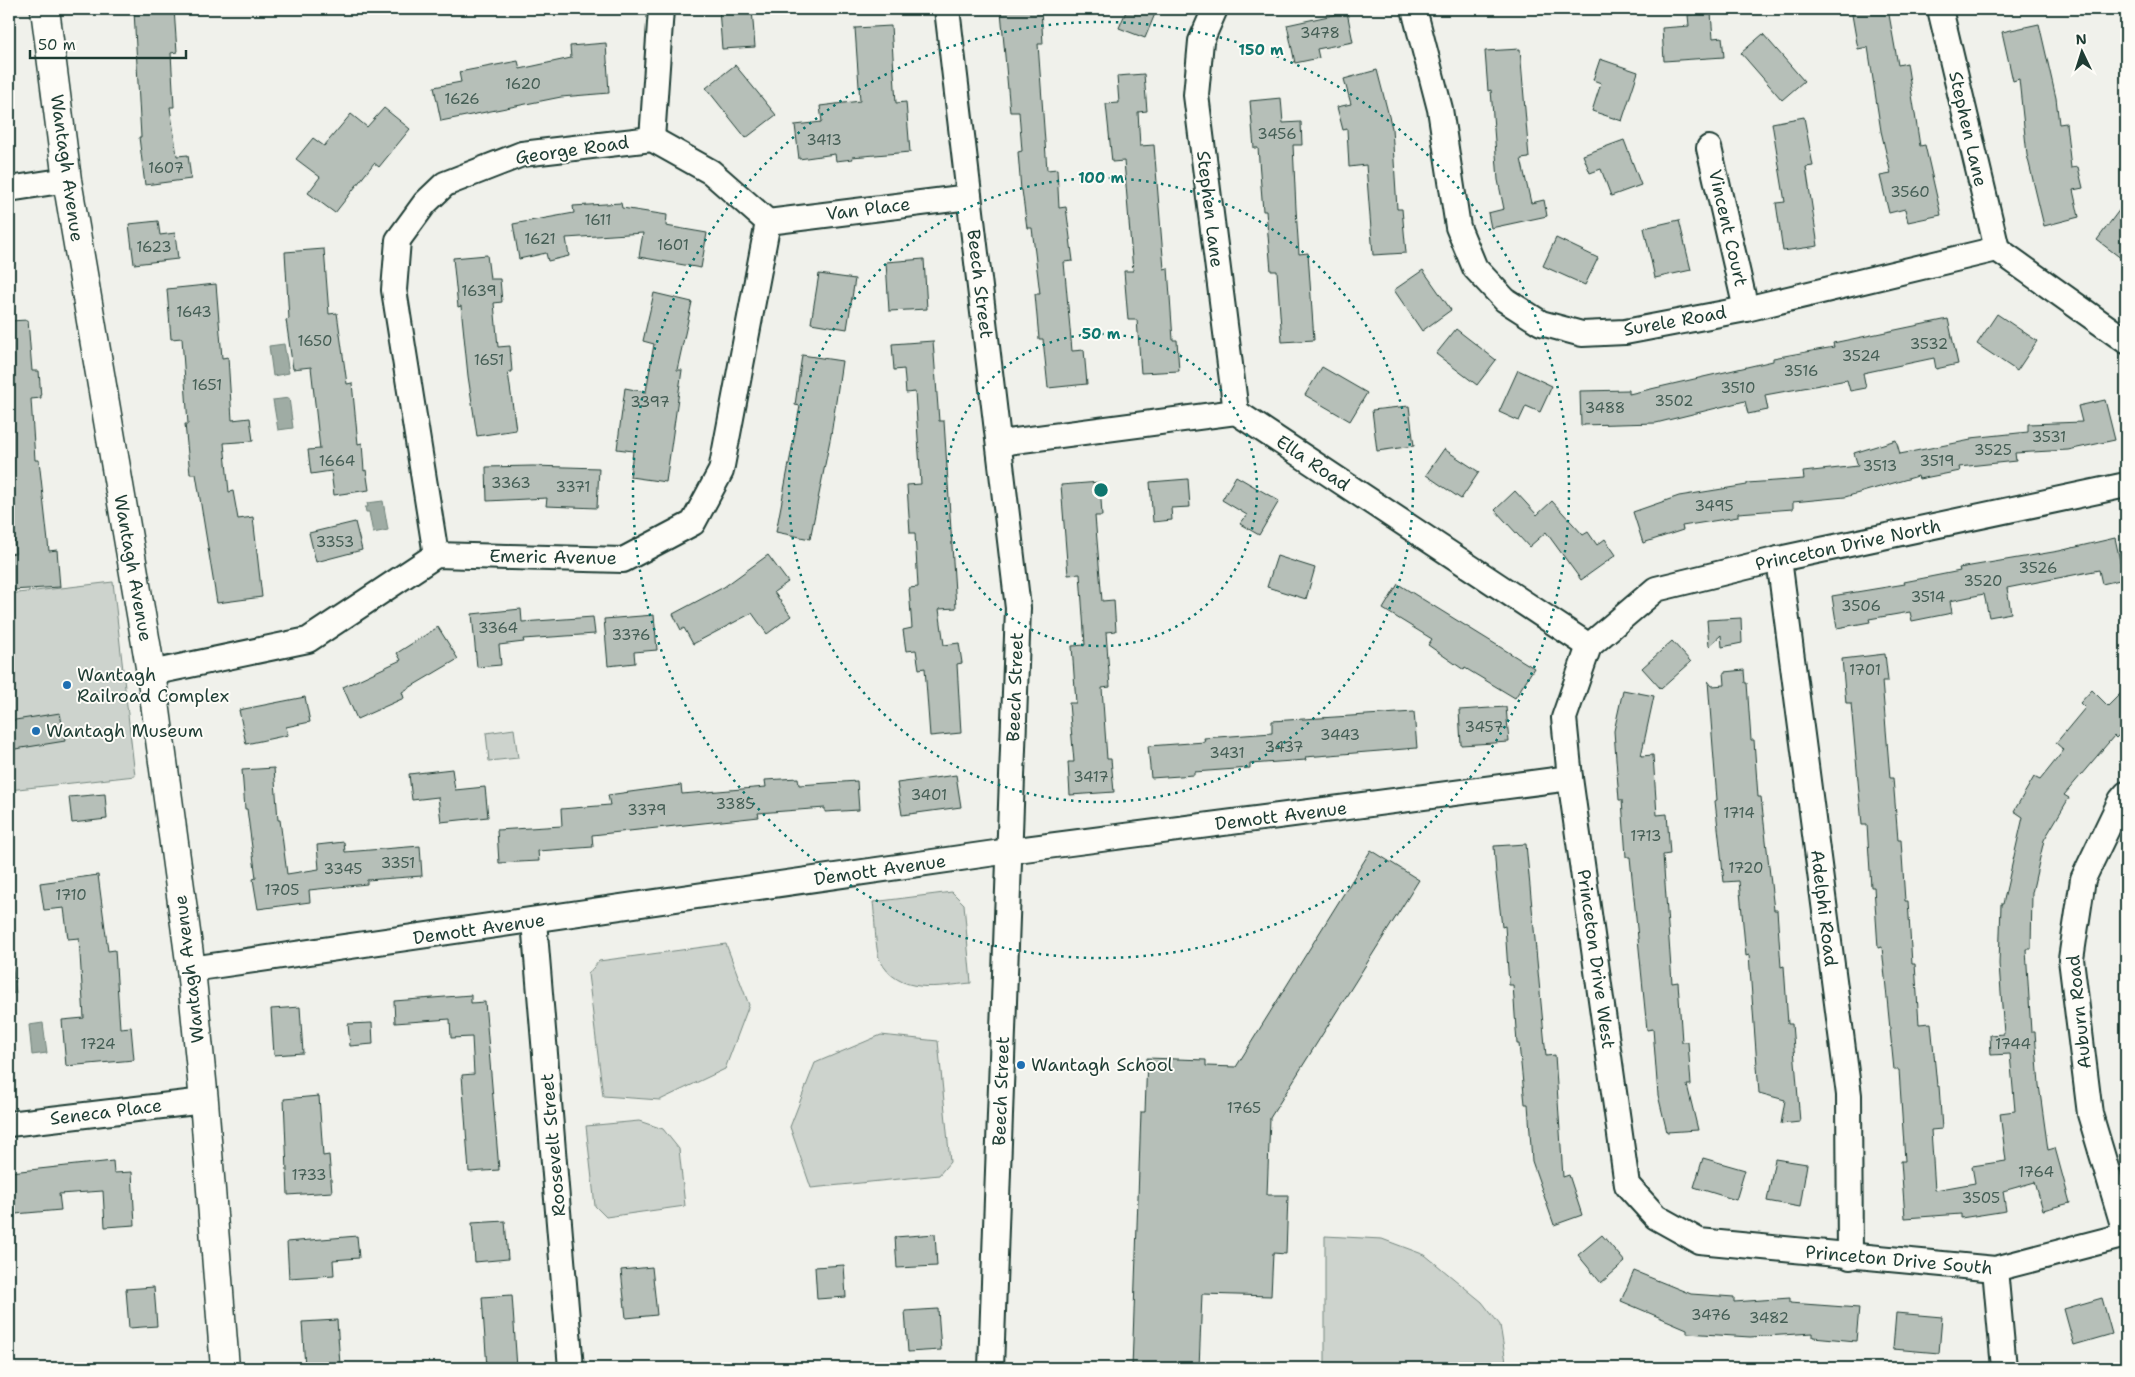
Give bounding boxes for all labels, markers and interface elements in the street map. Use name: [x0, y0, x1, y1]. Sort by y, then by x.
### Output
house number: 3478: [1300, 23, 1340, 43]
scale bar: [30, 28, 186, 60]
north arrow: [2058, 28, 2108, 78]
text: N: [2075, 30, 2087, 48]
text: 50 m: [38, 35, 76, 55]
text: 150 m: [1238, 40, 1284, 60]
street label: Stephen Lane: [1943, 69, 1993, 189]
house number: 1620: [505, 74, 541, 94]
house number: 1626: [444, 89, 480, 109]
street label: Wantagh Avenue: [45, 93, 89, 243]
house number: 3456: [1257, 124, 1297, 144]
street label: George Road: [514, 130, 630, 170]
house number: 3413: [806, 130, 842, 150]
street label: Stephen Lane: [1191, 149, 1229, 269]
house number: 1607: [148, 158, 184, 178]
street label: Vincent Court: [1703, 167, 1753, 289]
text: 100 m: [1078, 168, 1124, 188]
house number: 3560: [1890, 182, 1930, 202]
street label: Van Place: [824, 192, 912, 226]
house number: 1611: [584, 210, 612, 230]
street label: Beech Street: [961, 228, 999, 340]
house number: 1621: [524, 229, 556, 249]
house number: 1601: [657, 235, 689, 255]
house number: 1623: [136, 237, 172, 257]
house number: 1639: [461, 281, 497, 301]
street label: Surele Road: [1622, 300, 1728, 342]
house number: 1643: [176, 302, 212, 322]
text: 50 m: [1082, 324, 1121, 344]
house number: 1650: [297, 331, 333, 351]
house number: 3532: [1910, 334, 1948, 354]
house number: 3524: [1842, 346, 1880, 366]
house number: 1651: [474, 350, 504, 370]
house number: 3516: [1784, 361, 1818, 381]
house number: 1651: [192, 375, 222, 395]
house number: 3510: [1721, 378, 1755, 398]
house number: 3502: [1654, 391, 1694, 411]
house number: 3397: [630, 392, 670, 412]
house number: 3488: [1585, 398, 1625, 418]
house number: 3531: [2032, 427, 2066, 447]
street label: Ella Road: [1271, 430, 1355, 496]
house number: 3525: [1974, 440, 2012, 460]
house number: 1664: [319, 451, 355, 471]
house number: 3519: [1920, 451, 1954, 471]
house number: 3513: [1863, 456, 1897, 476]
house number: 3363: [491, 473, 531, 493]
house number: 3371: [556, 477, 590, 497]
centre of rings: [1092, 481, 1110, 499]
street label: Wantagh Avenue: [108, 493, 158, 643]
house number: 3495: [1694, 496, 1734, 516]
street label: Princeton Drive North: [1753, 514, 1943, 576]
house number: 3353: [316, 532, 354, 552]
street label: Emeric Avenue: [489, 544, 617, 570]
house number: 3526: [2019, 558, 2057, 578]
house number: 3520: [1964, 571, 2002, 591]
house number: 3514: [1911, 587, 1945, 607]
house number: 3506: [1841, 596, 1881, 616]
house number: 3364: [478, 618, 518, 638]
house number: 3376: [611, 625, 651, 645]
street label: Beech Street: [1001, 632, 1029, 742]
house number: 1701: [1849, 660, 1881, 680]
place label: Wantagh Railroad Complex: [77, 663, 229, 708]
marker: Wantagh Railroad Complex: [61, 679, 73, 691]
house number: 3457: [1465, 717, 1503, 737]
place label: Wantagh Museum: [46, 719, 203, 743]
marker: Wantagh Museum: [30, 725, 42, 737]
house number: 3443: [1320, 725, 1360, 745]
house number: 3437: [1264, 737, 1304, 757]
house number: 3431: [1209, 743, 1245, 763]
house number: 3417: [1073, 767, 1109, 787]
house number: 3401: [911, 785, 947, 805]
house number: 3385: [715, 794, 755, 814]
street label: Demott Avenue: [1214, 796, 1348, 836]
house number: 3379: [627, 800, 667, 820]
house number: 1714: [1723, 803, 1755, 823]
house number: 1713: [1630, 826, 1662, 846]
street label: Adelphi Road: [1805, 848, 1843, 968]
street label: Demott Avenue: [813, 849, 947, 891]
house number: 3351: [381, 853, 415, 873]
house number: 1720: [1728, 858, 1764, 878]
house number: 3345: [324, 859, 362, 879]
street label: Princeton Drive West: [1572, 868, 1621, 1050]
house number: 1705: [264, 880, 300, 900]
house number: 1710: [55, 885, 87, 905]
street label: Wantagh Avenue: [168, 894, 210, 1044]
street label: Demott Avenue: [412, 908, 546, 950]
street label: Auburn Road: [2061, 954, 2097, 1070]
house number: 1724: [81, 1034, 115, 1054]
house number: 1744: [1995, 1034, 2031, 1054]
street label: Beech Street: [987, 1036, 1015, 1146]
place label: Wantagh School: [1031, 1053, 1174, 1077]
marker: Wantagh School: [1015, 1059, 1027, 1071]
street label: Roosevelt Street: [535, 1072, 571, 1218]
street label: Seneca Place: [49, 1093, 163, 1131]
house number: 1765: [1227, 1098, 1261, 1118]
house number: 1764: [2018, 1162, 2054, 1182]
house number: 1733: [291, 1165, 327, 1185]
house number: 3505: [1962, 1188, 2000, 1208]
street label: Princeton Drive South: [1804, 1240, 1994, 1280]
house number: 3476: [1691, 1305, 1731, 1325]
house number: 3482: [1749, 1308, 1789, 1328]

